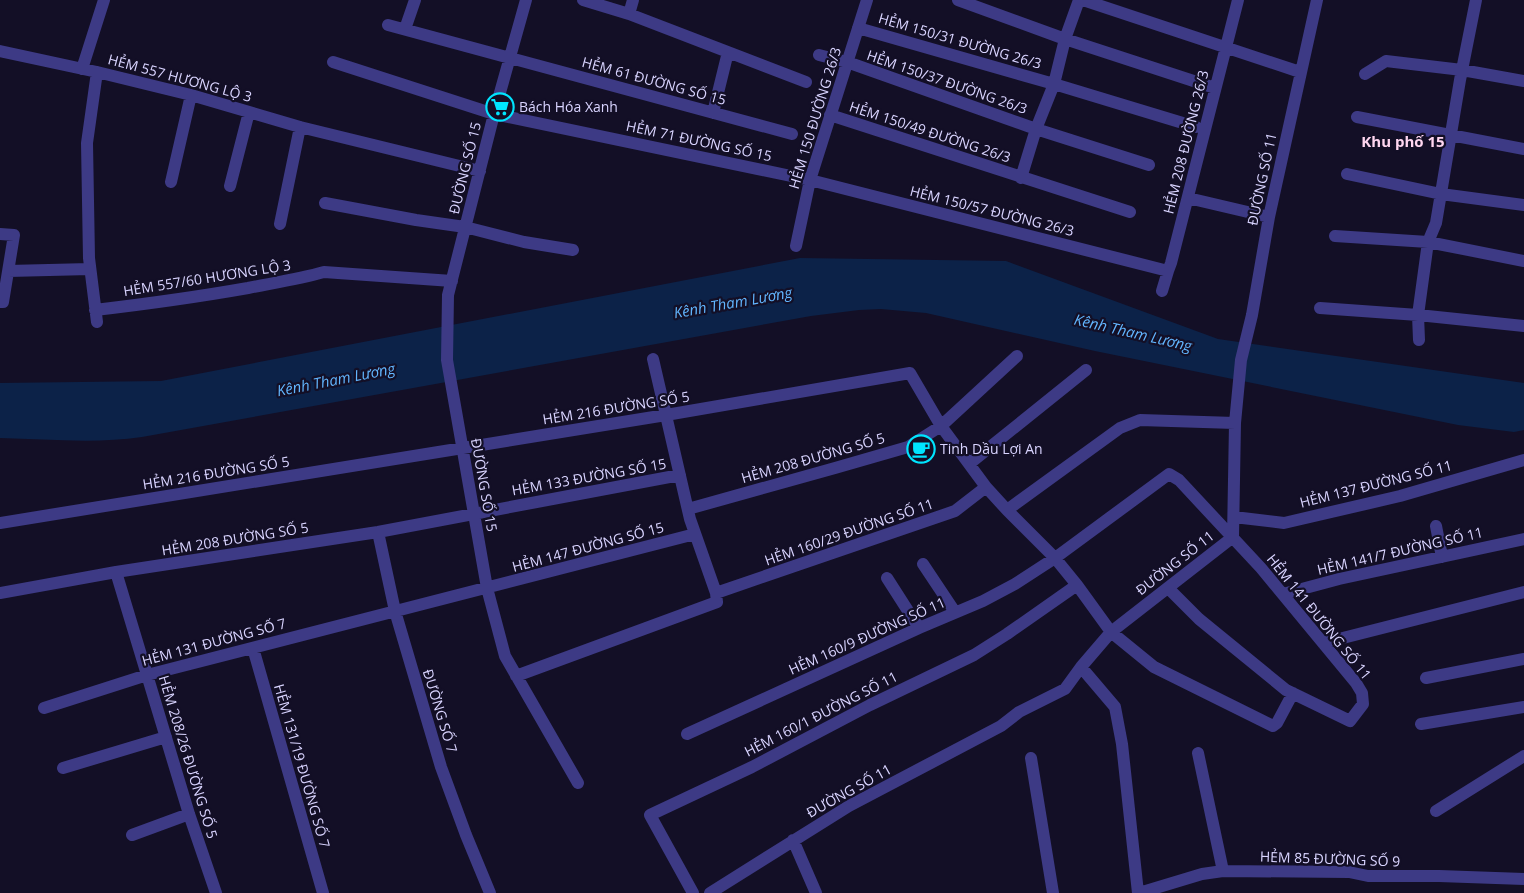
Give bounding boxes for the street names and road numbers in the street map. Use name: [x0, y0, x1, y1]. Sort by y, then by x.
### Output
street label: HẺM 150/31 ĐƯỜNG 26/3: [877, 8, 1044, 73]
street label: HẺM 150 ĐƯỜNG 26/3: [784, 45, 845, 191]
street label: HẺM 150/37 ĐƯỜNG 26/3: [864, 45, 1030, 118]
street label: HẺM 557 HƯƠNG LỘ 3: [106, 49, 254, 106]
street label: HẺM 61 ĐƯỜNG SỐ 15: [580, 52, 728, 109]
street label: HẺM 208 ĐƯỜNG 26/3: [1158, 68, 1213, 216]
street label: HẺM 150/49 ĐƯỜNG 26/3: [847, 96, 1013, 167]
street label: HẺM 71 ĐƯỜNG SỐ 15: [625, 116, 774, 165]
street label: ĐƯỜNG SỐ 15: [444, 120, 485, 216]
street label: ĐƯỜNG SỐ 11: [1242, 131, 1281, 227]
street label: HẺM 150/57 ĐƯỜNG 26/3: [908, 181, 1076, 240]
street label: HẺM 557/60 HƯƠNG LỘ 3: [122, 255, 292, 300]
street label: HẺM 216 ĐƯỜNG SỐ 5: [541, 387, 691, 429]
street label: HẺM 208 ĐƯỜNG SỐ 5: [739, 428, 887, 487]
street label: ĐƯỜNG SỐ 15: [467, 437, 502, 533]
street label: HẺM 216 ĐƯỜNG SỐ 5: [141, 452, 291, 494]
street label: HẺM 133 ĐƯỜNG SỐ 15: [510, 454, 668, 499]
street label: HẺM 137 ĐƯỜNG SỐ 11: [1298, 455, 1454, 512]
street label: HẺM 160/29 ĐƯỜNG SỐ 11: [762, 494, 936, 569]
street label: HẺM 147 ĐƯỜNG SỐ 15: [510, 517, 666, 576]
street label: HẺM 208 ĐƯỜNG SỐ 5: [160, 518, 310, 560]
street label: HẺM 141/7 ĐƯỜNG SỐ 11: [1315, 522, 1485, 579]
street label: ĐƯỜNG SỐ 11: [1132, 526, 1218, 599]
street label: HẺM 141 ĐƯỜNG SỐ 11: [1263, 550, 1376, 683]
street label: HẺM 160/9 ĐƯỜNG SỐ 11: [785, 592, 948, 679]
street label: HẺM 131 ĐƯỜNG SỐ 7: [140, 613, 288, 670]
street label: ĐƯỜNG SỐ 7: [419, 667, 462, 755]
street label: HẺM 160/1 ĐƯỜNG SỐ 11: [741, 667, 901, 761]
street label: HẺM 208/26 ĐƯỜNG SỐ 5: [155, 673, 222, 841]
street label: HẺM 131/19 ĐƯỜNG SỐ 7: [270, 682, 335, 850]
street label: ĐƯỜNG SỐ 11: [803, 759, 895, 822]
street label: HẺM 85 ĐƯỜNG SỐ 9: [1260, 847, 1401, 870]

